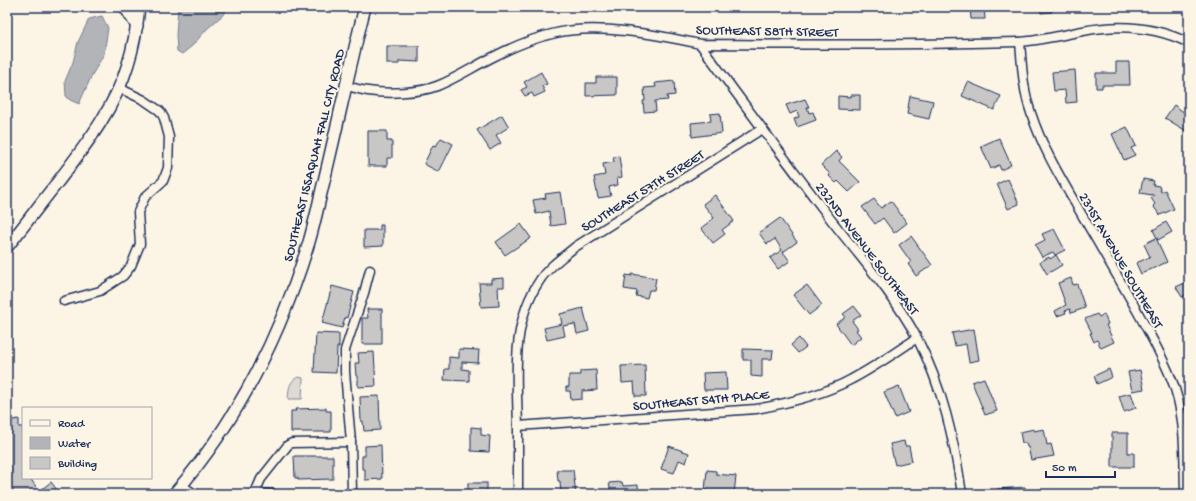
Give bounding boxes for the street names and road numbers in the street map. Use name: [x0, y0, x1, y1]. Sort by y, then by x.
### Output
street label: SOUTHEAST 58TH STREET: [696, 23, 839, 42]
street label: SOUTHEAST ISSAQUAH FALL CITY ROAD: [281, 47, 350, 264]
street label: SOUTHEAST 57TH STREET: [579, 147, 709, 237]
street label: 232ND AVENUE SOUTHEAST: [811, 180, 922, 320]
street label: 231ST AVENUE SOUTHEAST: [1074, 190, 1166, 333]
street label: SOUTHEAST 54TH PLACE: [632, 387, 771, 416]

